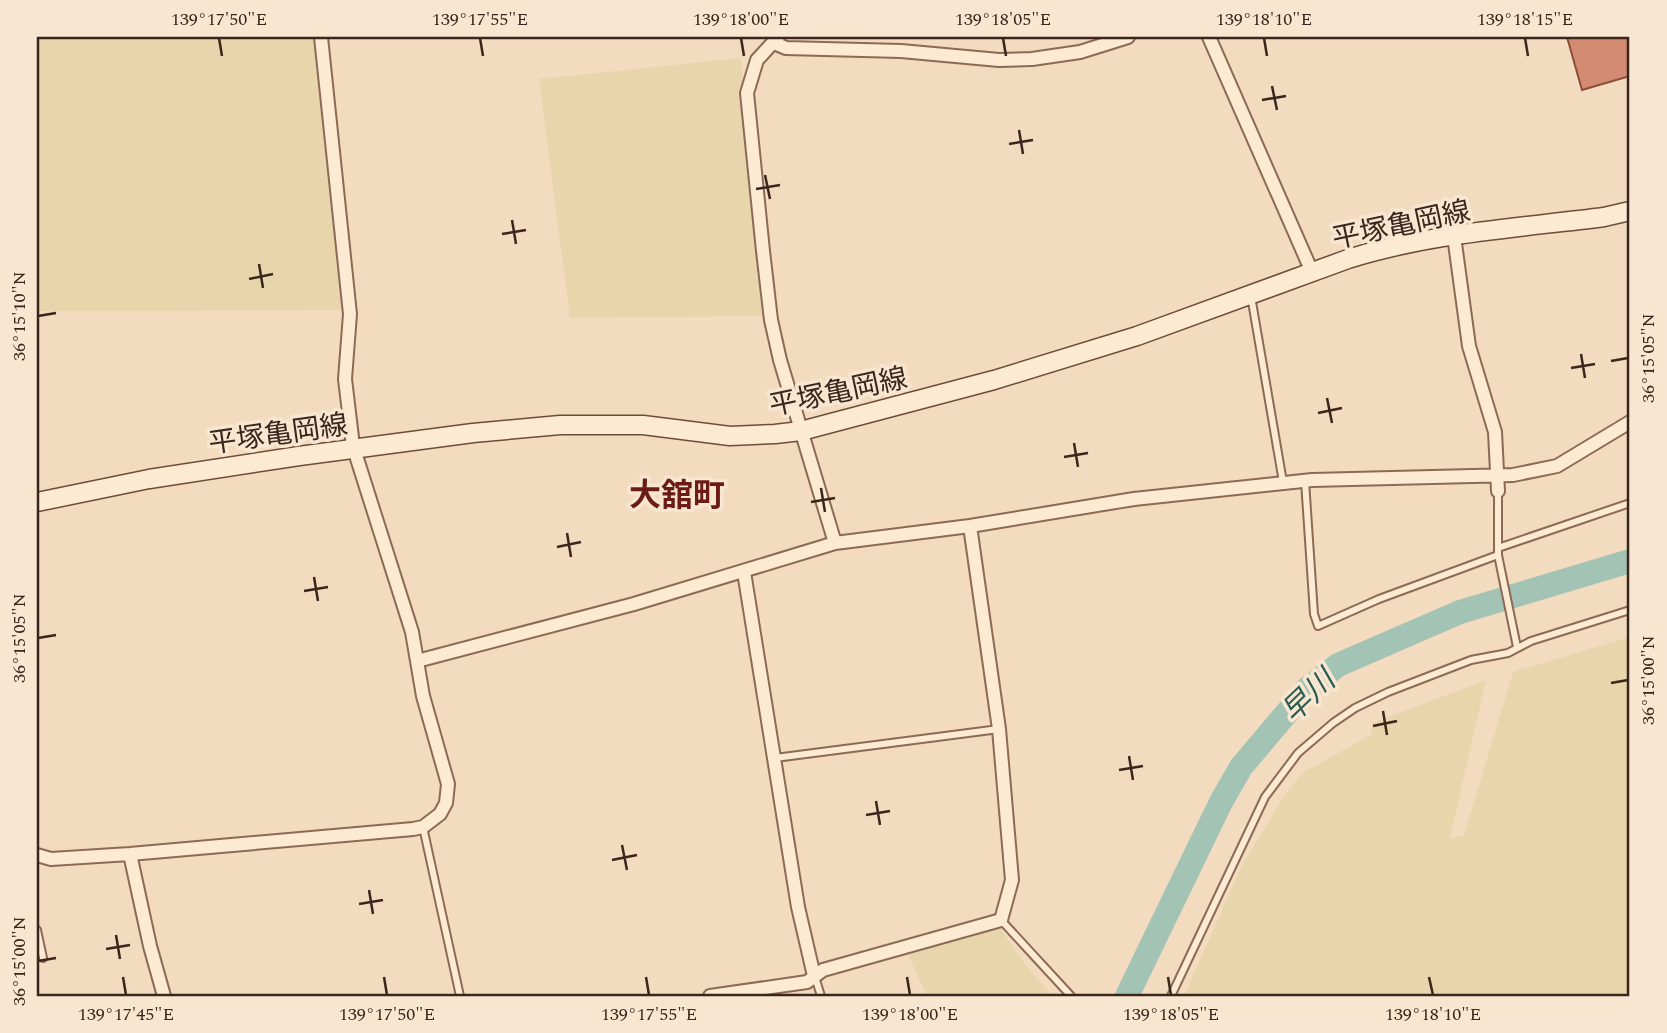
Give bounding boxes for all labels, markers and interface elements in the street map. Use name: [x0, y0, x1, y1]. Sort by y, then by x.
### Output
text: 139°17'50"E: [171, 6, 267, 33]
text: 139°17'55"E: [432, 6, 528, 33]
text: 139°18'00"E: [693, 6, 789, 33]
text: 139°18'05"E: [955, 6, 1051, 33]
text: 139°18'10"E: [1216, 6, 1312, 33]
text: 139°18'15"E: [1477, 6, 1573, 33]
street label: 平塚亀岡線: [1328, 190, 1474, 261]
text: 36°15'10"N: [6, 271, 33, 361]
text: 36°15'05"N: [1635, 313, 1662, 403]
street label: 平塚亀岡線: [765, 357, 911, 428]
street label: 平塚亀岡線: [206, 403, 351, 466]
district label: 大舘町: [629, 472, 725, 521]
text: 36°15'05"N: [6, 593, 33, 683]
text: 36°15'00"N: [1635, 635, 1662, 725]
water label: 早川: [1271, 657, 1348, 734]
text: 36°15'00"N: [6, 916, 33, 1006]
text: 139°17'45"E: [78, 1001, 174, 1028]
text: 139°17'50"E: [339, 1001, 435, 1028]
text: 139°17'55"E: [601, 1001, 697, 1028]
text: 139°18'00"E: [862, 1001, 958, 1028]
text: 139°18'05"E: [1123, 1001, 1219, 1028]
text: 139°18'10"E: [1385, 1001, 1481, 1028]

